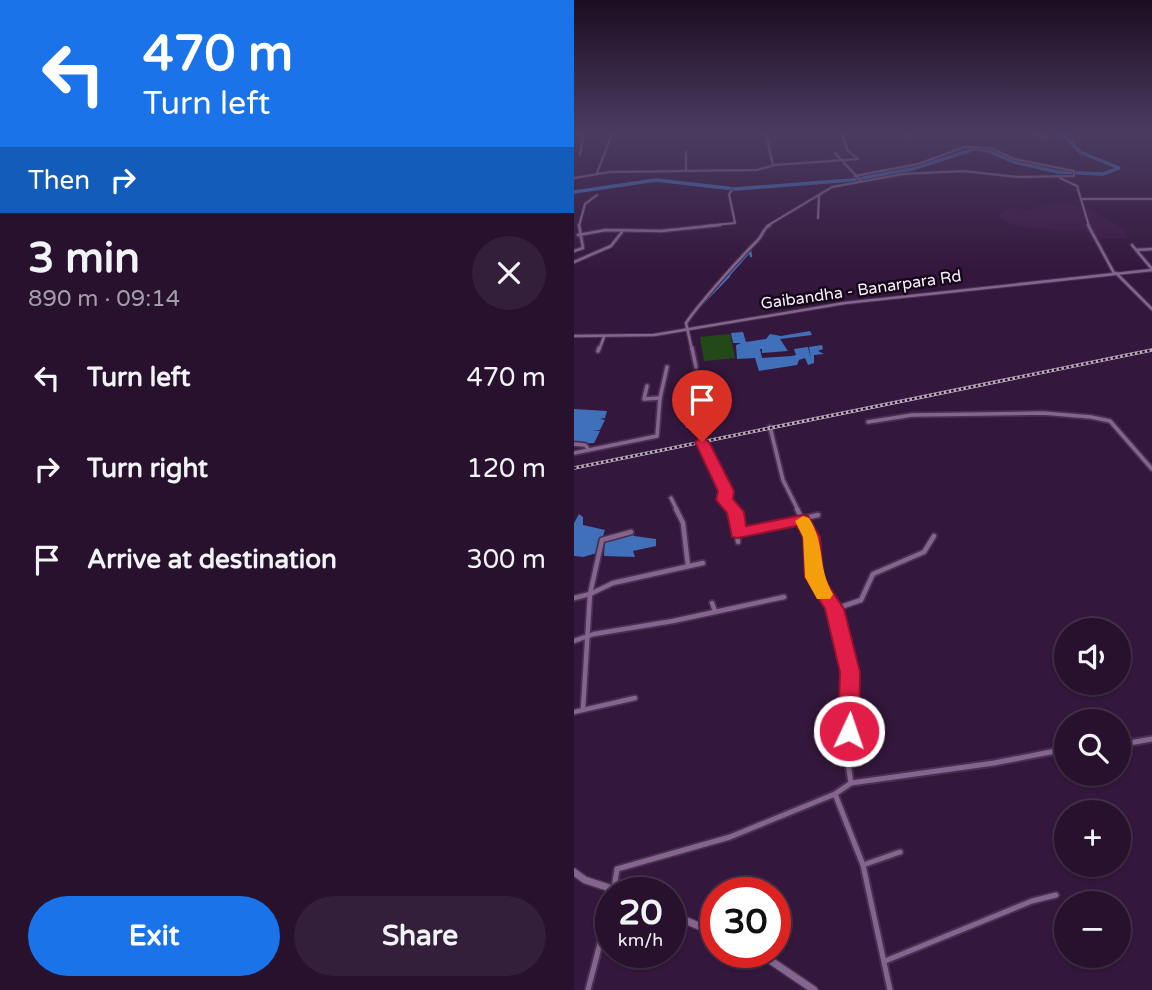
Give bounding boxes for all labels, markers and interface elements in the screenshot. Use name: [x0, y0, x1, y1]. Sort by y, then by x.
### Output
text: 470 m: [143, 25, 293, 84]
icon: left: [28, 28, 119, 119]
text: Turn left: [143, 85, 270, 123]
icon: right: [104, 161, 142, 199]
text: Then: [28, 165, 90, 196]
text: 3 min: [28, 233, 140, 284]
button: close: [472, 236, 546, 310]
street label: Gaibandha - Banarpara Rd: [759, 266, 963, 314]
text: 890 m · 09:14: [28, 285, 180, 313]
icon: left: [28, 359, 66, 397]
text: Turn left: [87, 362, 190, 393]
text: 470 m: [466, 362, 546, 393]
pin: [672, 370, 732, 442]
icon: arrive: [683, 381, 721, 419]
icon: right: [28, 450, 66, 488]
text: Turn right: [87, 453, 208, 484]
text: 120 m: [466, 453, 546, 484]
icon: arrive: [28, 541, 66, 579]
text: Arrive at destination: [87, 544, 337, 575]
text: 300 m: [466, 544, 546, 575]
map controls: [1054, 618, 1131, 968]
button: sound: [1054, 618, 1131, 695]
position arrow: [812, 694, 886, 768]
button: search: [1054, 709, 1131, 786]
button: +: [1054, 800, 1131, 877]
speed limit sign: 30: [700, 877, 791, 968]
button: −: [1054, 891, 1131, 968]
text: 20: [619, 892, 662, 934]
button: Exit: [28, 896, 280, 976]
button: Share: [294, 896, 546, 976]
text: km/h: [618, 929, 663, 951]

